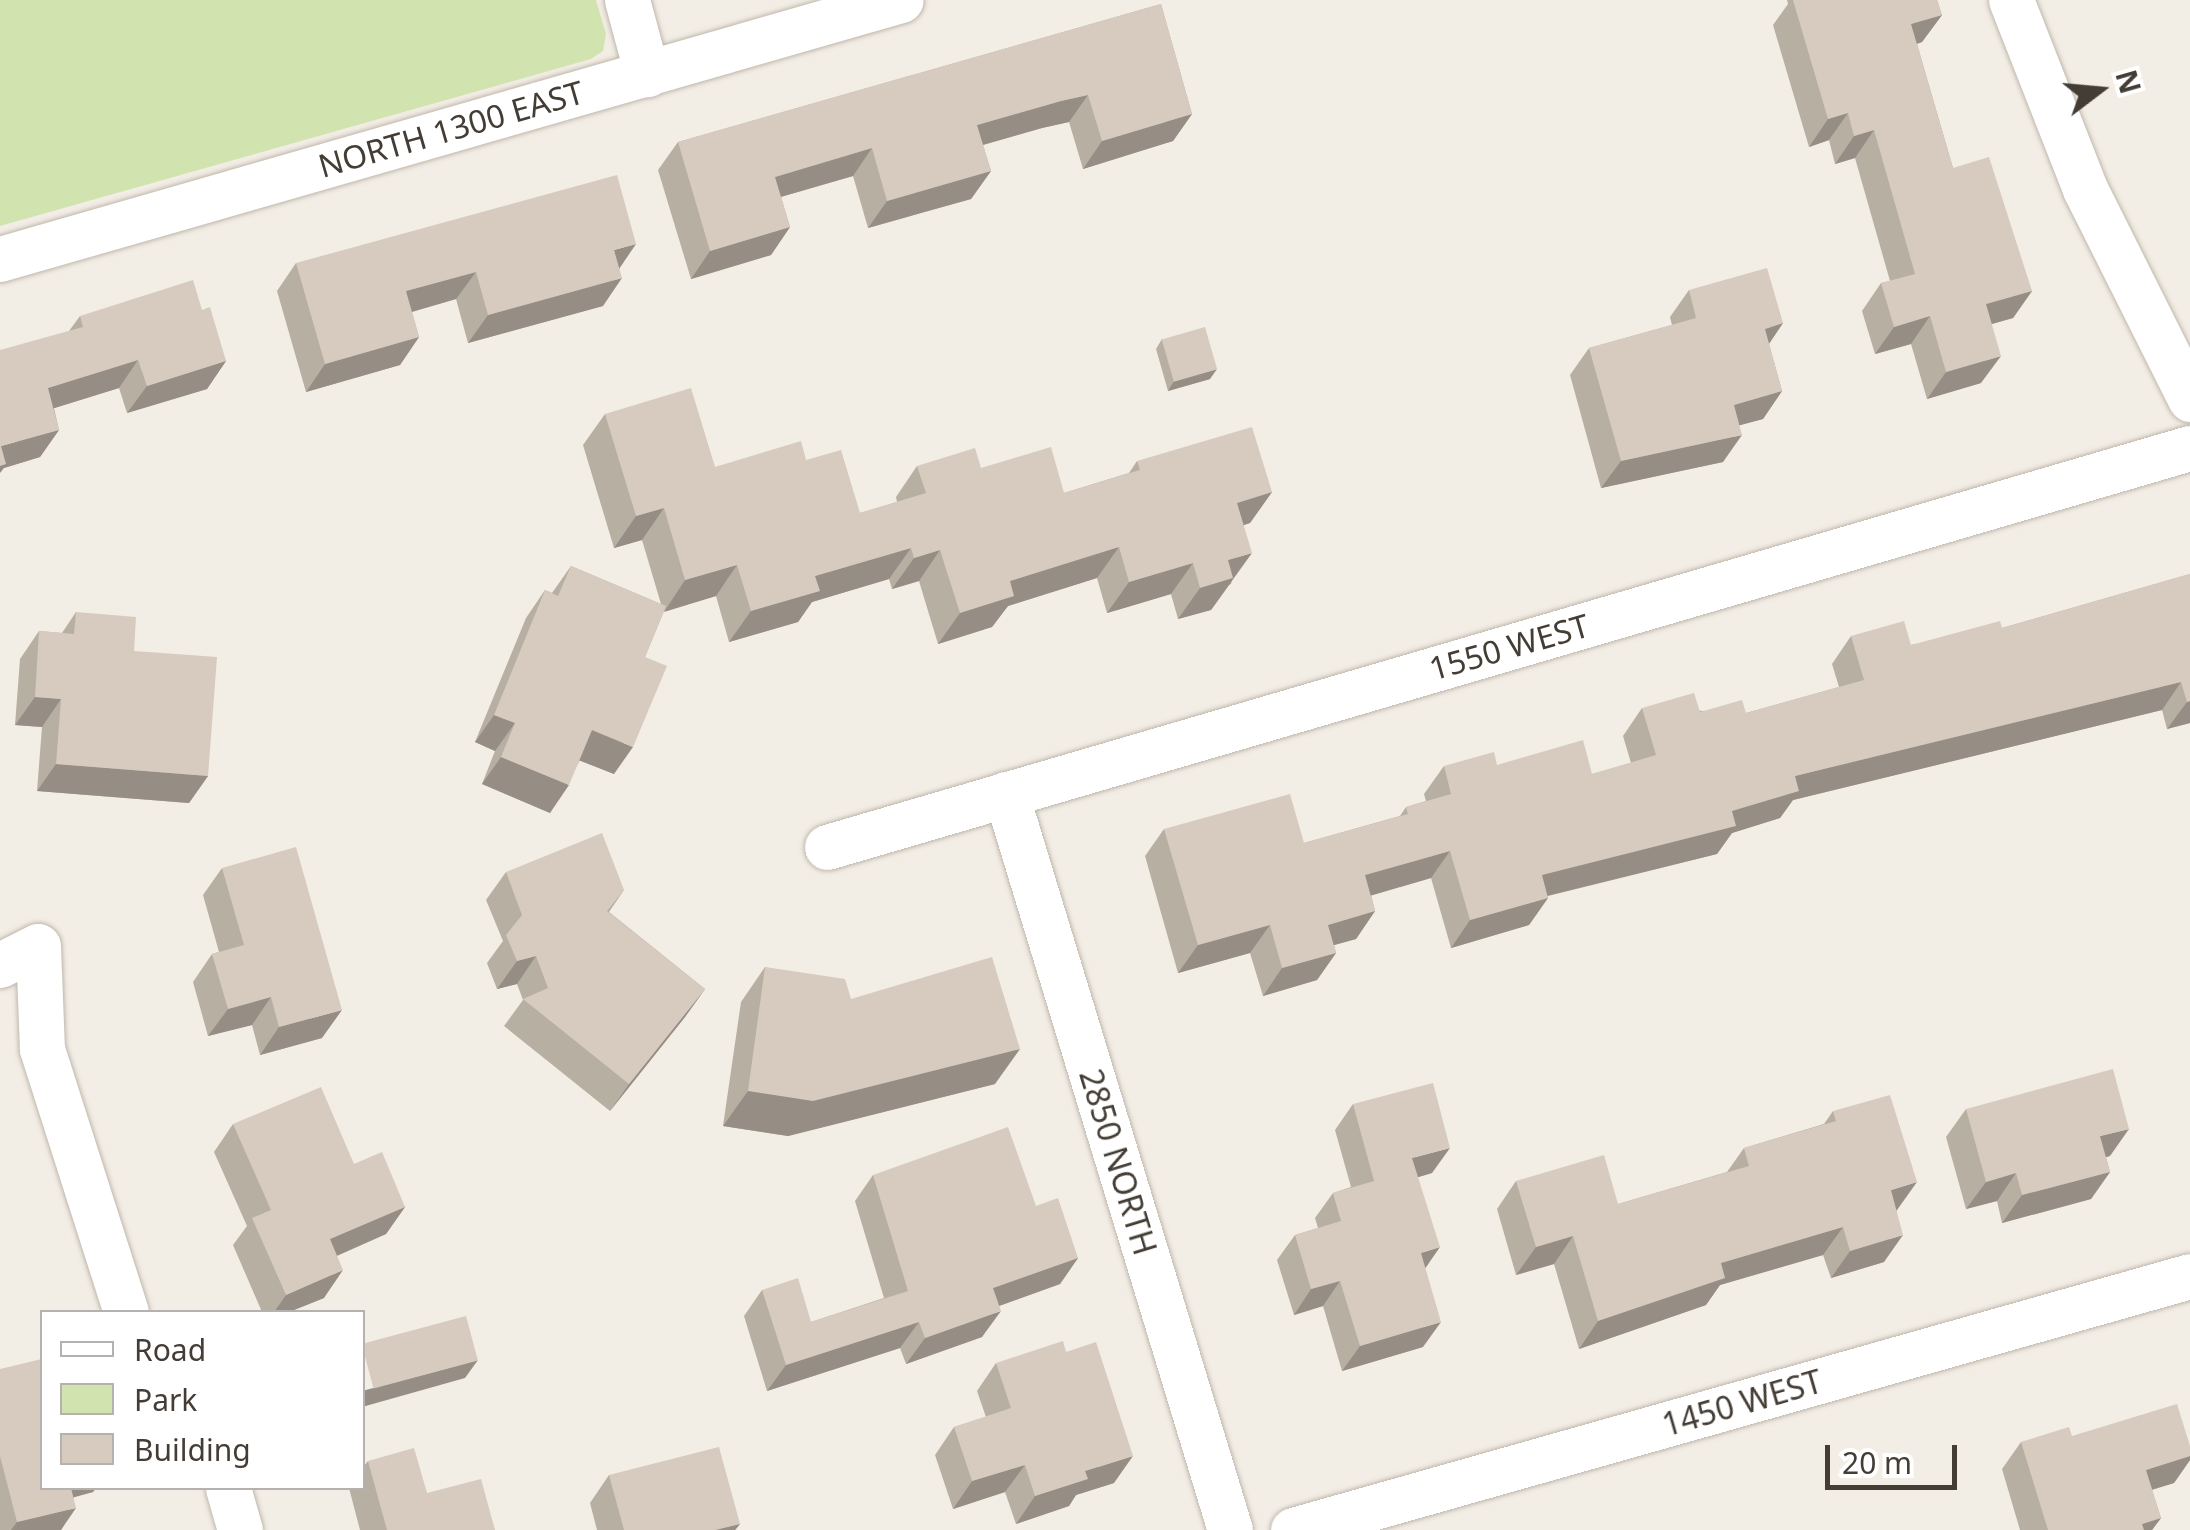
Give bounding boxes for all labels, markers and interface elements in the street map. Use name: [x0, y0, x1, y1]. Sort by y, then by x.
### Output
north arrow: [2050, 40, 2150, 140]
text: N: [2107, 66, 2150, 98]
street label: NORTH 1300 EAST: [314, 73, 588, 185]
street label: 1550 WEST: [1425, 606, 1593, 688]
street label: 2850 NORTH: [1072, 1064, 1164, 1260]
legend: [40, 1310, 365, 1490]
text: Road: [134, 1329, 206, 1370]
street label: 1450 WEST: [1658, 1362, 1826, 1444]
text: Park: [134, 1379, 197, 1420]
scale bar: [1830, 1425, 1962, 1487]
text: Building: [134, 1429, 251, 1470]
text: 20 m: [1842, 1442, 1912, 1483]

